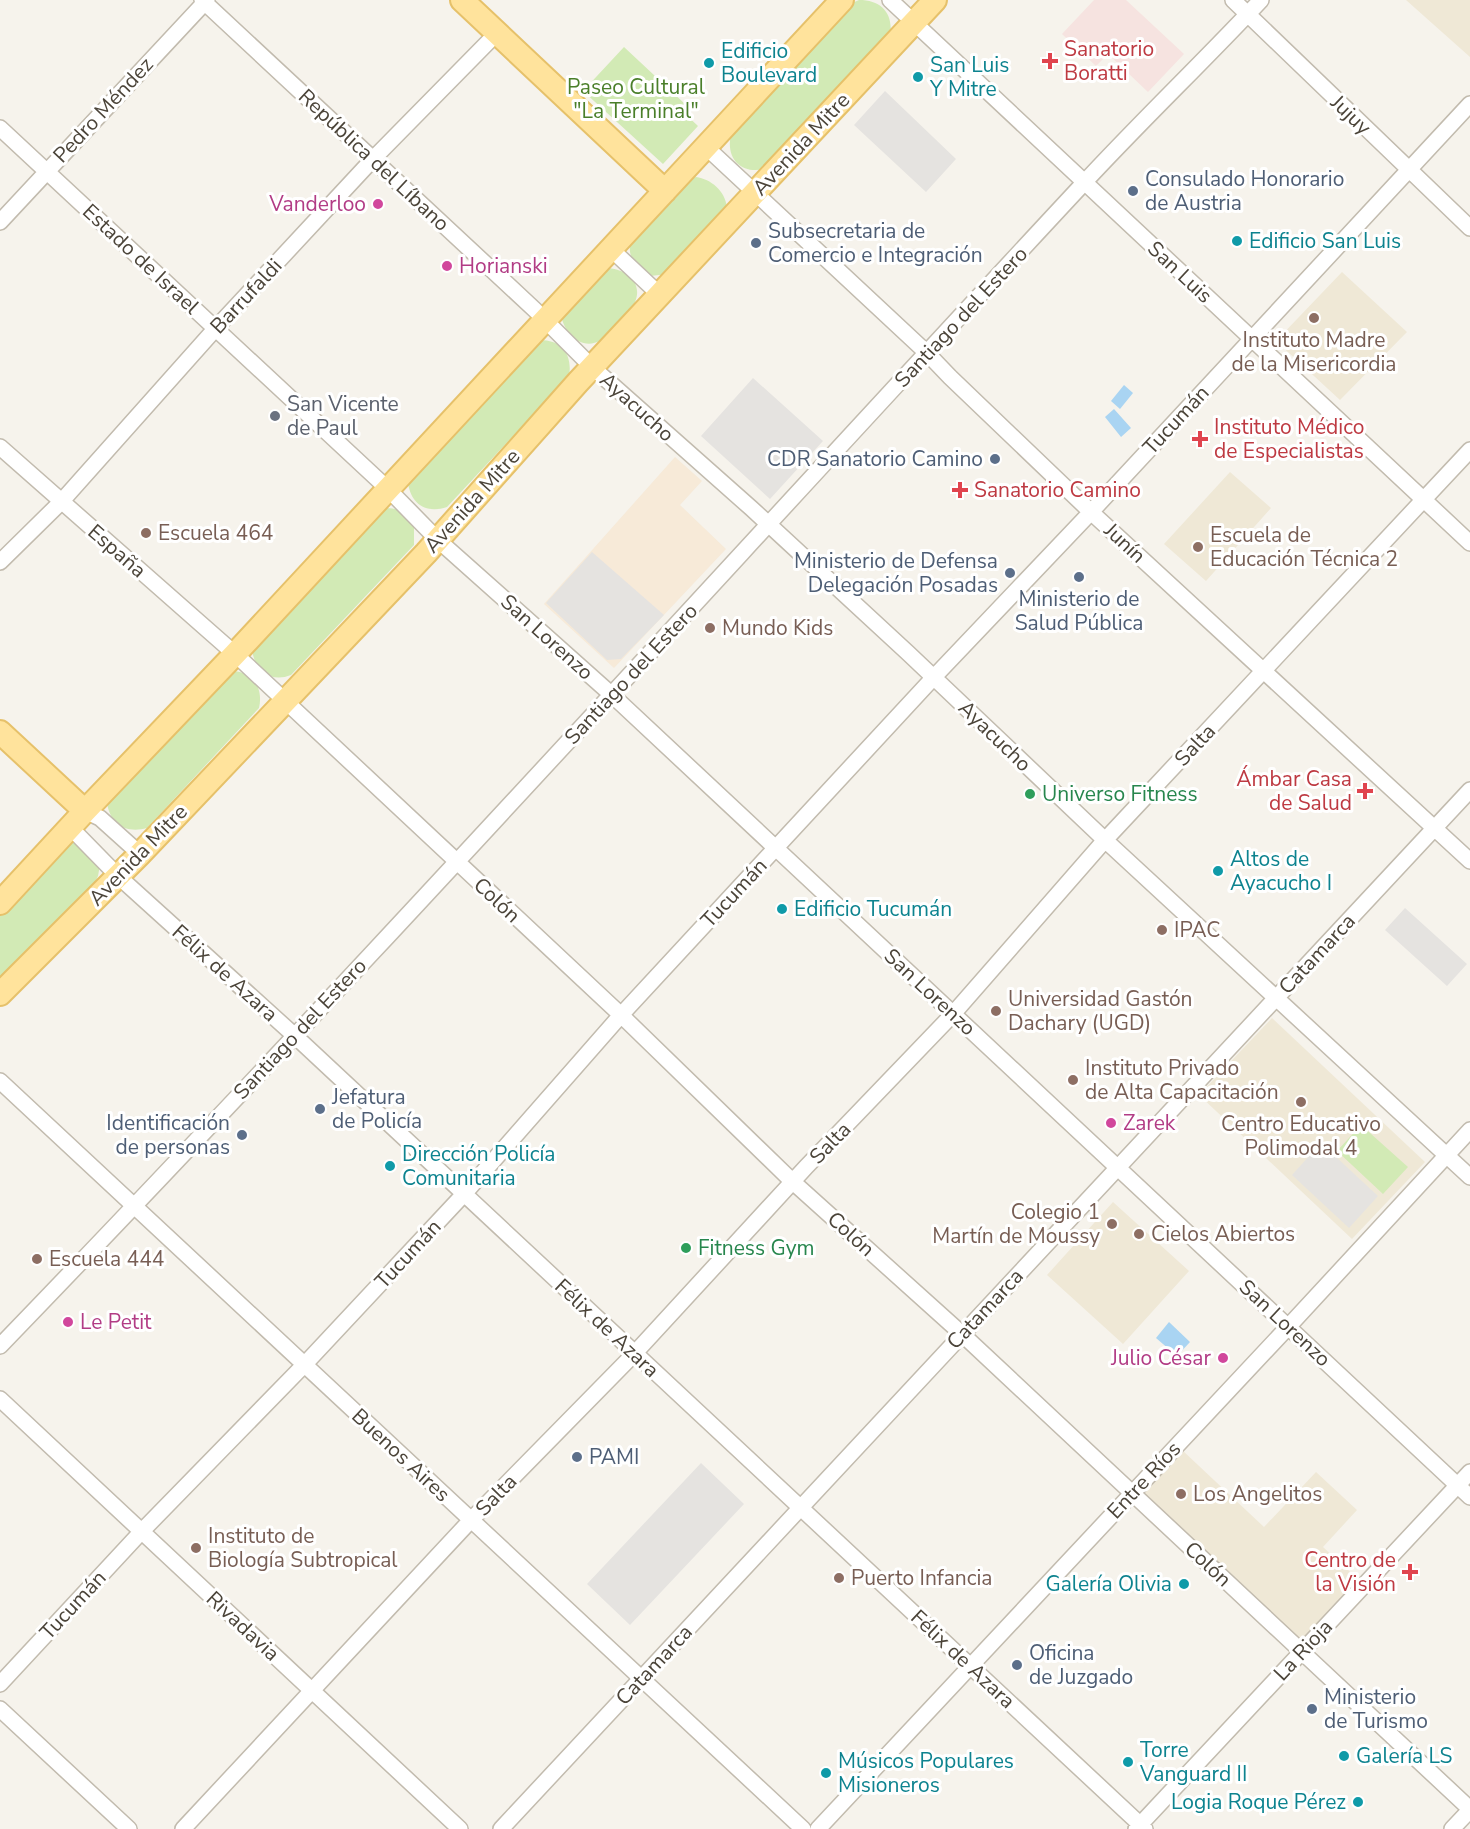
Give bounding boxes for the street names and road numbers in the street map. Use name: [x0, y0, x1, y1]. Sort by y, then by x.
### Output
street label: Pedro Méndez: [47, 51, 159, 169]
street label: República del Líbano: [292, 83, 456, 237]
street label: Avenida Mitre: [746, 87, 856, 201]
street label: Jujuy: [1324, 88, 1377, 141]
street label: Estado de Israel: [77, 198, 206, 321]
street label: San Luis: [1141, 235, 1219, 309]
street label: Santiago del Estero: [888, 240, 1034, 394]
street label: Barrufaldi: [204, 252, 288, 340]
street label: Ayacucho: [594, 366, 680, 448]
street label: Tucumán: [1137, 379, 1215, 461]
street label: Avenida Mitre: [418, 443, 526, 559]
street label: Junín: [1097, 516, 1152, 569]
street label: España: [82, 518, 152, 584]
street label: San Lorenzo: [495, 588, 599, 686]
street label: Santiago del Estero: [558, 597, 704, 751]
street label: Ayacucho: [952, 694, 1038, 778]
street label: Salta: [1168, 718, 1222, 772]
street label: Avenida Mitre: [82, 798, 194, 912]
street label: Tucumán: [695, 852, 773, 934]
street label: Colón: [467, 871, 527, 929]
street label: Catamarca: [1272, 908, 1362, 1000]
street label: Félix de Azara: [166, 918, 284, 1028]
street label: San Lorenzo: [878, 942, 982, 1042]
street label: Santiago del Estero: [227, 952, 373, 1106]
street label: Salta: [803, 1116, 857, 1170]
street label: Colón: [821, 1205, 881, 1263]
street label: Tucumán: [369, 1213, 447, 1295]
street label: Catamarca: [940, 1263, 1030, 1355]
street label: Félix de Azara: [549, 1272, 665, 1384]
street label: San Lorenzo: [1233, 1273, 1337, 1373]
street label: Buenos Aires: [346, 1402, 456, 1508]
street label: Entre Ríos: [1101, 1435, 1187, 1525]
street label: Salta: [469, 1468, 523, 1522]
street label: Colón: [1178, 1535, 1238, 1593]
street label: Tucumán: [34, 1564, 112, 1646]
street label: Rivadavia: [200, 1585, 286, 1667]
street label: Félix de Azara: [905, 1603, 1021, 1715]
street label: La Rioja: [1267, 1613, 1339, 1687]
street label: Catamarca: [609, 1619, 699, 1711]

